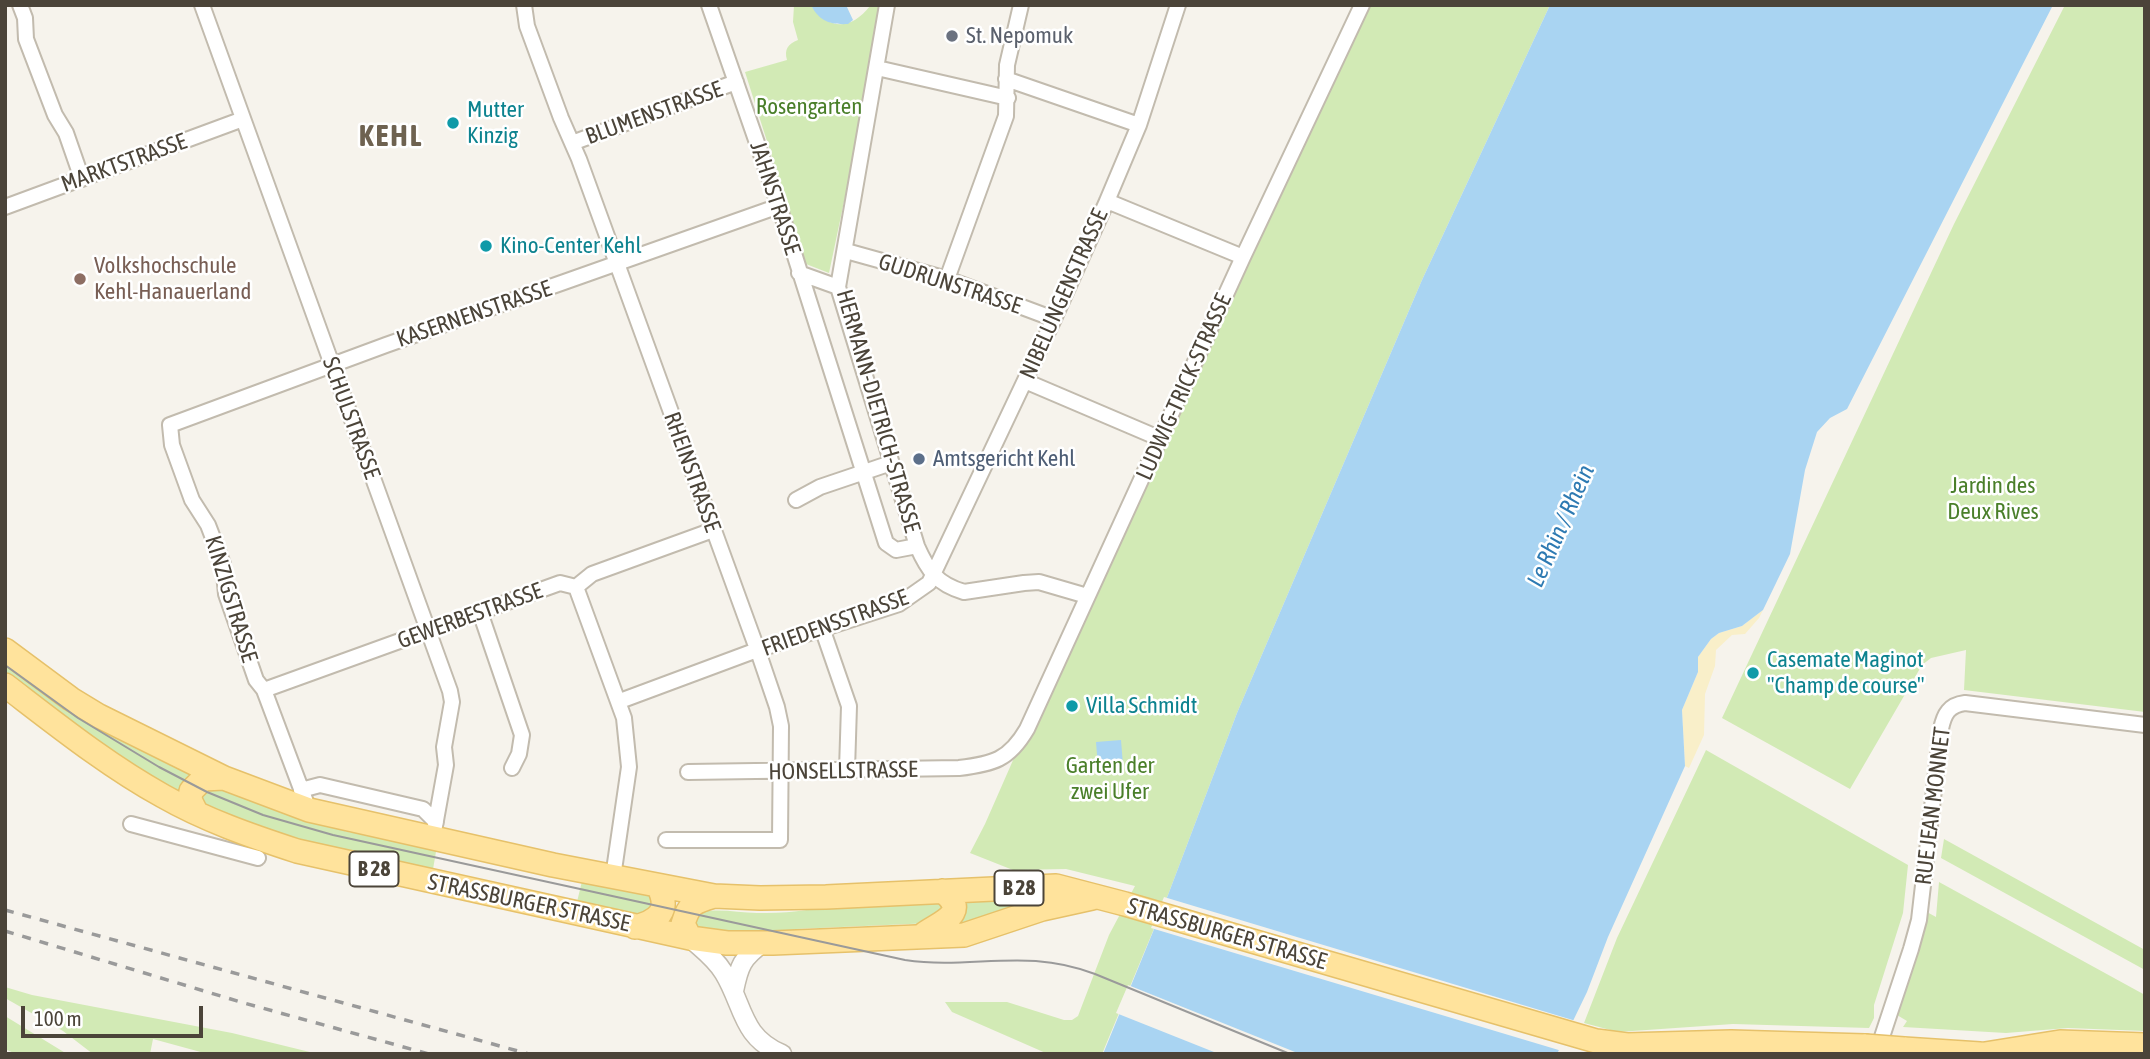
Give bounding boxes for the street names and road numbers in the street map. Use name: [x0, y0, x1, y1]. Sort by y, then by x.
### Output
street label: BLUMENSTRASSE: [582, 75, 726, 151]
street label: MARKTSTRASSE: [58, 128, 190, 198]
street label: JAHNSTRASSE: [744, 138, 806, 258]
street label: NIBELUNGENSTRASSE: [1014, 205, 1114, 383]
street label: GUDRUNSTRASSE: [875, 248, 1025, 320]
street label: KASERNENSTRASSE: [393, 275, 555, 353]
street label: HERMANN-DIETRICH-STRASSE: [830, 286, 926, 536]
street label: LUDWIG-TRICK-STRASSE: [1131, 290, 1237, 484]
street label: SCHULSTRASSE: [316, 353, 386, 483]
street label: RHEINSTRASSE: [658, 408, 726, 536]
street label: KINZIGSTRASSE: [199, 532, 263, 666]
street label: GEWERBESTRASSE: [394, 577, 546, 655]
street label: FRIEDENSSTRASSE: [758, 584, 912, 662]
street label: RUE JEAN MONNET: [1910, 725, 1956, 887]
street label: HONSELLSTRASSE: [768, 756, 918, 786]
road number: B 28: [350, 852, 398, 886]
street label: STRASSBURGER STRASSE: [425, 868, 633, 938]
road number: B 28: [995, 870, 1044, 906]
street label: STRASSBURGER STRASSE: [1124, 892, 1330, 976]

